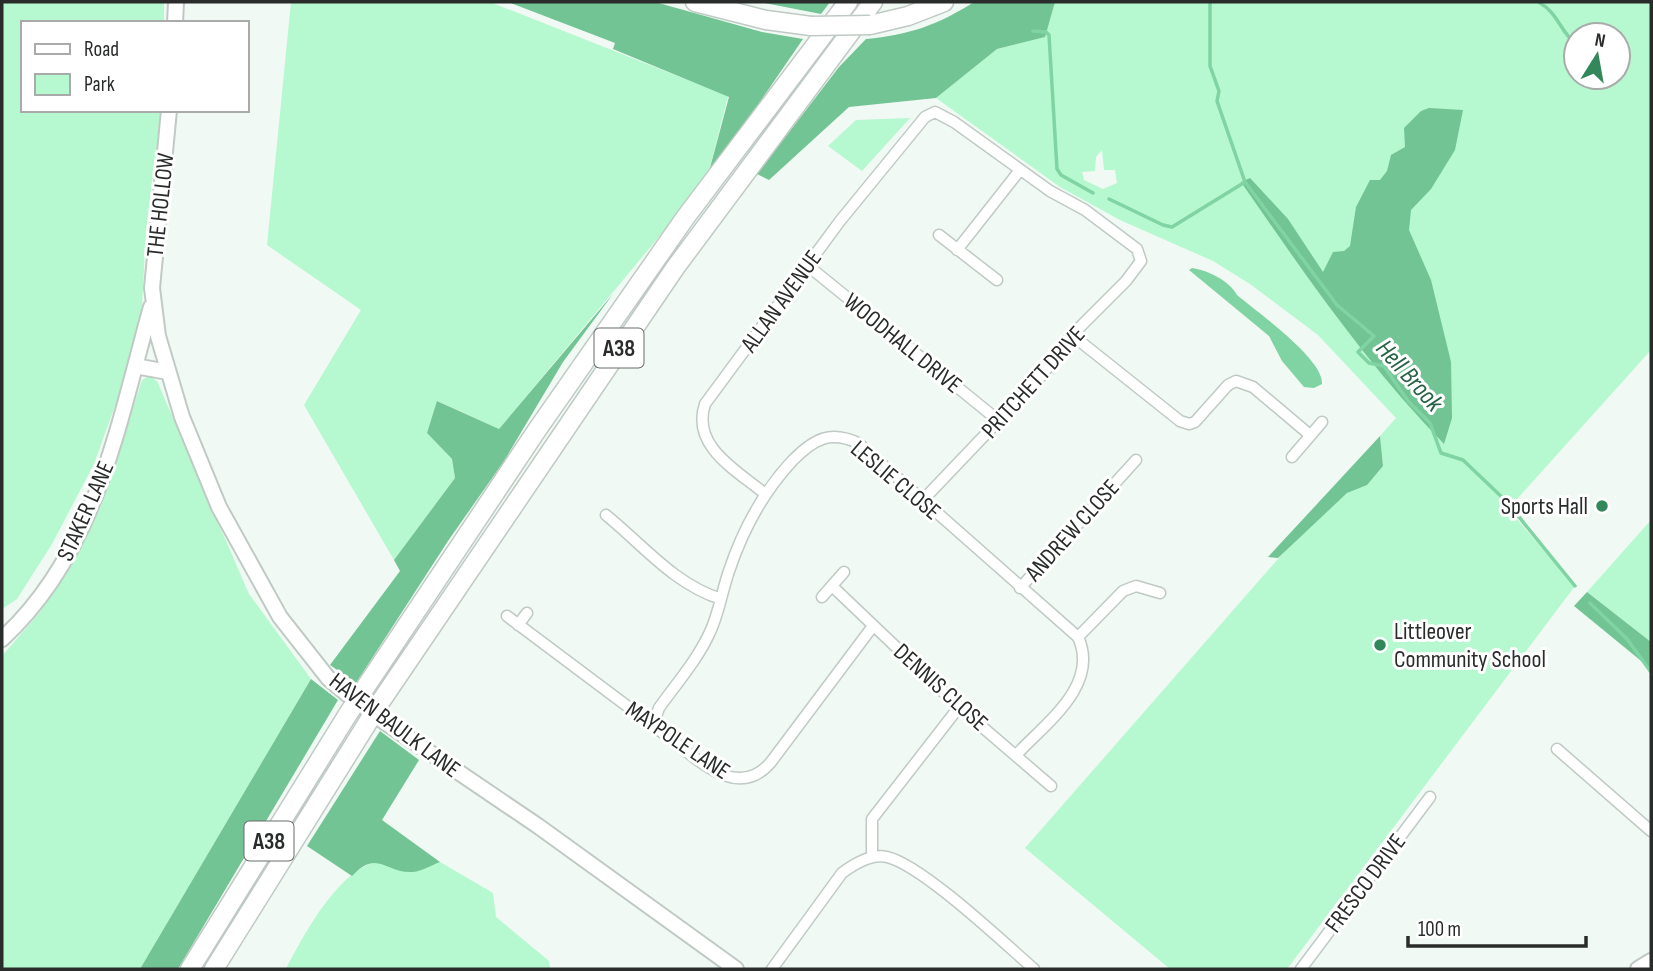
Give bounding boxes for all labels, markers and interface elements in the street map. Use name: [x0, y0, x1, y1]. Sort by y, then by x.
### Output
legend: [21, 21, 248, 112]
north arrow: [1562, 21, 1632, 91]
text: N: [1593, 29, 1607, 53]
text: Road: [84, 37, 119, 62]
text: Park: [84, 72, 115, 97]
street label: THE HOLLOW: [141, 151, 180, 258]
street label: ALLAN AVENUE: [734, 245, 828, 359]
street label: WOODHALL DRIVE: [838, 287, 968, 400]
street label: PRITCHETT DRIVE: [975, 320, 1091, 444]
road number: A38: [594, 328, 644, 368]
water label: Hell Brook: [1369, 334, 1450, 419]
street label: LESLIE CLOSE: [845, 434, 947, 526]
street label: STAKER LANE: [51, 457, 120, 566]
street label: ANDREW CLOSE: [1019, 474, 1126, 588]
place label: Sports Hall: [1501, 492, 1588, 521]
marker: Sports Hall: [1594, 498, 1610, 514]
place label: Littleover Community School: [1394, 617, 1546, 674]
street label: DENNIS CLOSE: [887, 637, 994, 737]
marker: Littleover Community School: [1372, 637, 1388, 653]
street label: HAVEN BAULK LANE: [324, 667, 466, 784]
street label: MAYPOLE LANE: [620, 695, 735, 786]
road number: A38: [244, 821, 294, 860]
street label: FRESCO DRIVE: [1319, 828, 1412, 938]
scale bar: [1408, 904, 1586, 948]
text: 100 m: [1418, 917, 1461, 942]

